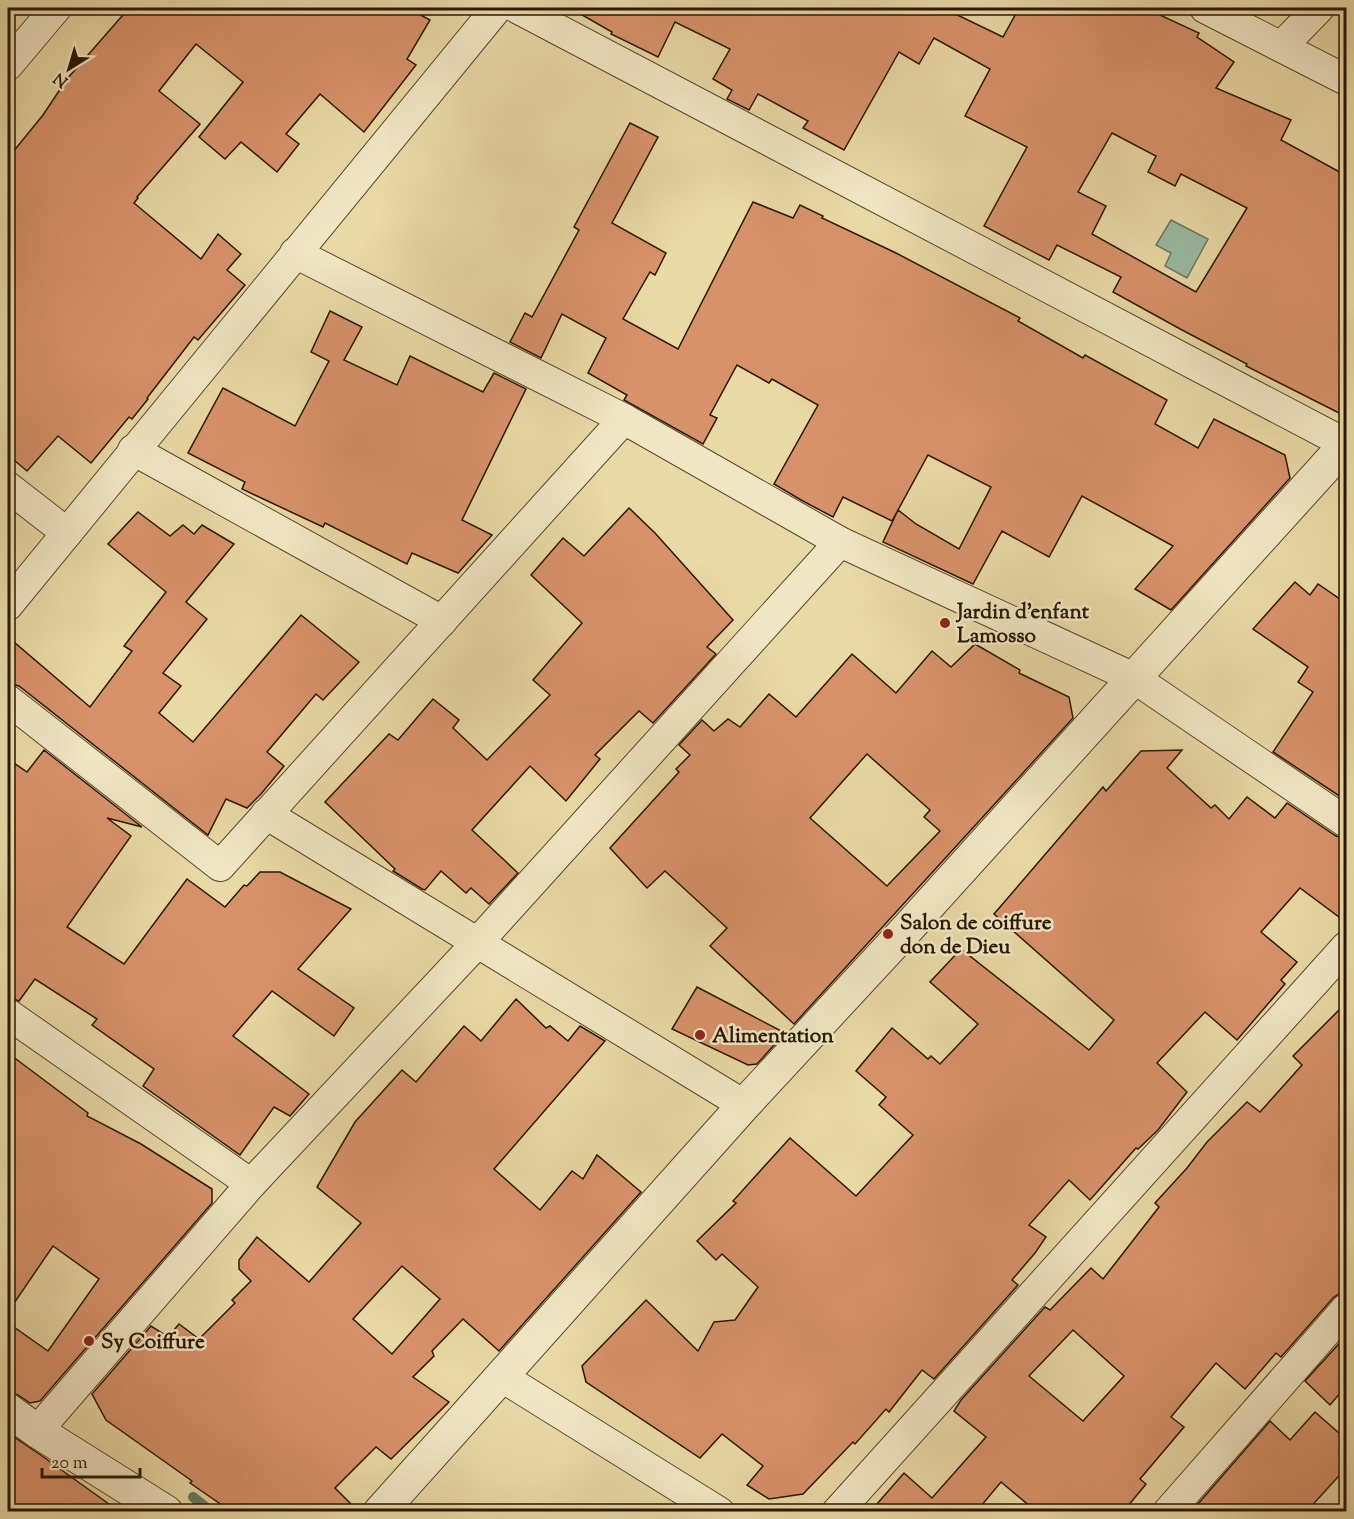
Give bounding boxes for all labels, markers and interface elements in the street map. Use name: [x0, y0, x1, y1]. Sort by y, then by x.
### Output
north arrow: [39, 39, 99, 99]
text: N: [49, 66, 74, 92]
place label: Jardin d'enfant Lamosso: [955, 598, 1090, 652]
marker: Jardin d'enfant Lamosso: [938, 616, 952, 630]
place label: Salon de coiffure don de Dieu: [900, 909, 1052, 963]
marker: Salon de coiffure don de Dieu: [881, 927, 895, 941]
place label: Alimentation: [712, 1022, 834, 1052]
marker: Alimentation: [693, 1028, 707, 1042]
place label: Sy Coiffure: [101, 1328, 205, 1358]
marker: Sy Coiffure: [82, 1334, 96, 1348]
scale bar: [42, 1441, 140, 1479]
text: 20 m: [51, 1451, 88, 1477]

